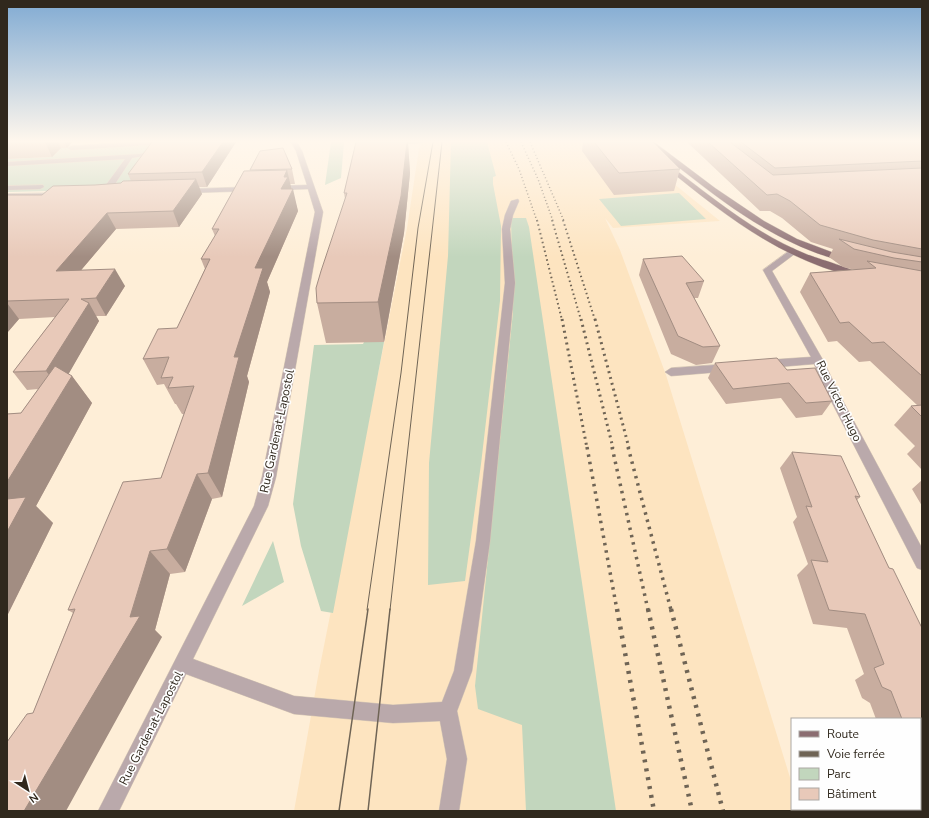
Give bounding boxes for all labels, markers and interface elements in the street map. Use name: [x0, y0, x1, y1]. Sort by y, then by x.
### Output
street label: Rue Victor Hugo: [812, 358, 866, 445]
street label: Rue Gardenat-Lapostol: [256, 367, 298, 494]
street label: Rue Gardenat-Lapostol: [115, 668, 187, 788]
legend: [791, 718, 921, 810]
text: Route: [827, 726, 859, 742]
text: Voie ferrée: [826, 746, 885, 762]
text: Parc: [827, 766, 851, 782]
north arrow: [8, 770, 48, 810]
text: Bâtiment: [827, 786, 877, 802]
text: N: [26, 789, 41, 806]

